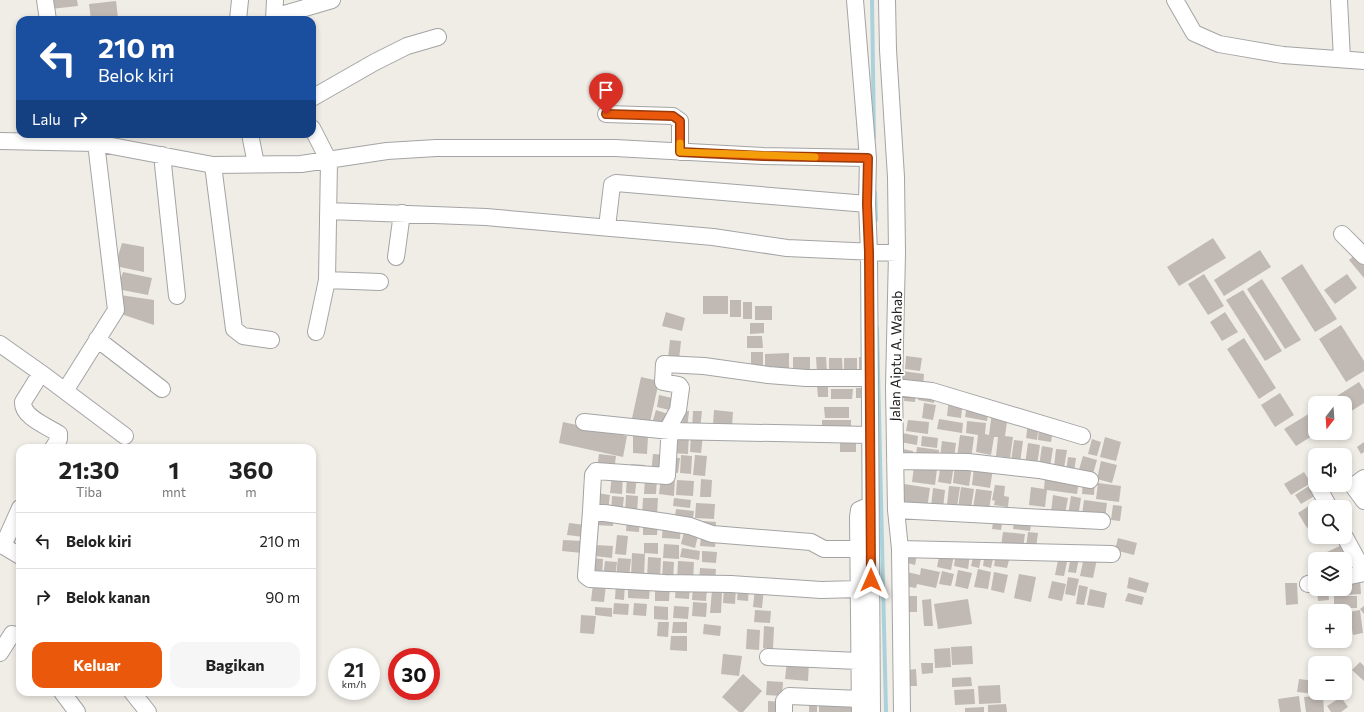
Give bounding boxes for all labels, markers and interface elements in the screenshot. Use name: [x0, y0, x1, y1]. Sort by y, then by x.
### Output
text: 210 m: [98, 30, 175, 64]
icon: left: [32, 32, 84, 84]
text: Belok kiri: [98, 64, 174, 86]
pin: [589, 73, 623, 114]
icon: arrive: [595, 79, 617, 101]
icon: right: [69, 108, 91, 130]
text: Lalu: [32, 110, 61, 128]
street label: Jalan Aiptu A. Wahab: [886, 290, 905, 422]
north arrow: [1308, 396, 1352, 440]
map controls: [1308, 396, 1352, 700]
button: sound: [1308, 448, 1352, 492]
text: 21:30: [59, 455, 119, 484]
text: 1: [169, 455, 179, 484]
text: 360: [229, 455, 273, 484]
text: Tiba: [76, 484, 102, 500]
text: mnt: [162, 484, 186, 500]
text: m: [245, 484, 257, 500]
button: search: [1308, 500, 1352, 544]
icon: left: [32, 530, 54, 552]
text: Belok kiri: [66, 532, 132, 550]
text: 210 m: [260, 532, 300, 550]
button: layers: [1308, 552, 1352, 596]
position arrow: [850, 559, 892, 601]
icon: right: [32, 586, 54, 608]
text: Belok kanan: [66, 588, 150, 606]
text: 90 m: [265, 588, 300, 606]
button: +: [1308, 604, 1352, 648]
button: Keluar: [32, 642, 162, 688]
button: Bagikan: [170, 642, 300, 688]
speed limit sign: 30: [388, 648, 440, 700]
button: −: [1308, 656, 1352, 700]
text: 21: [344, 657, 364, 681]
text: km/h: [342, 678, 366, 690]

